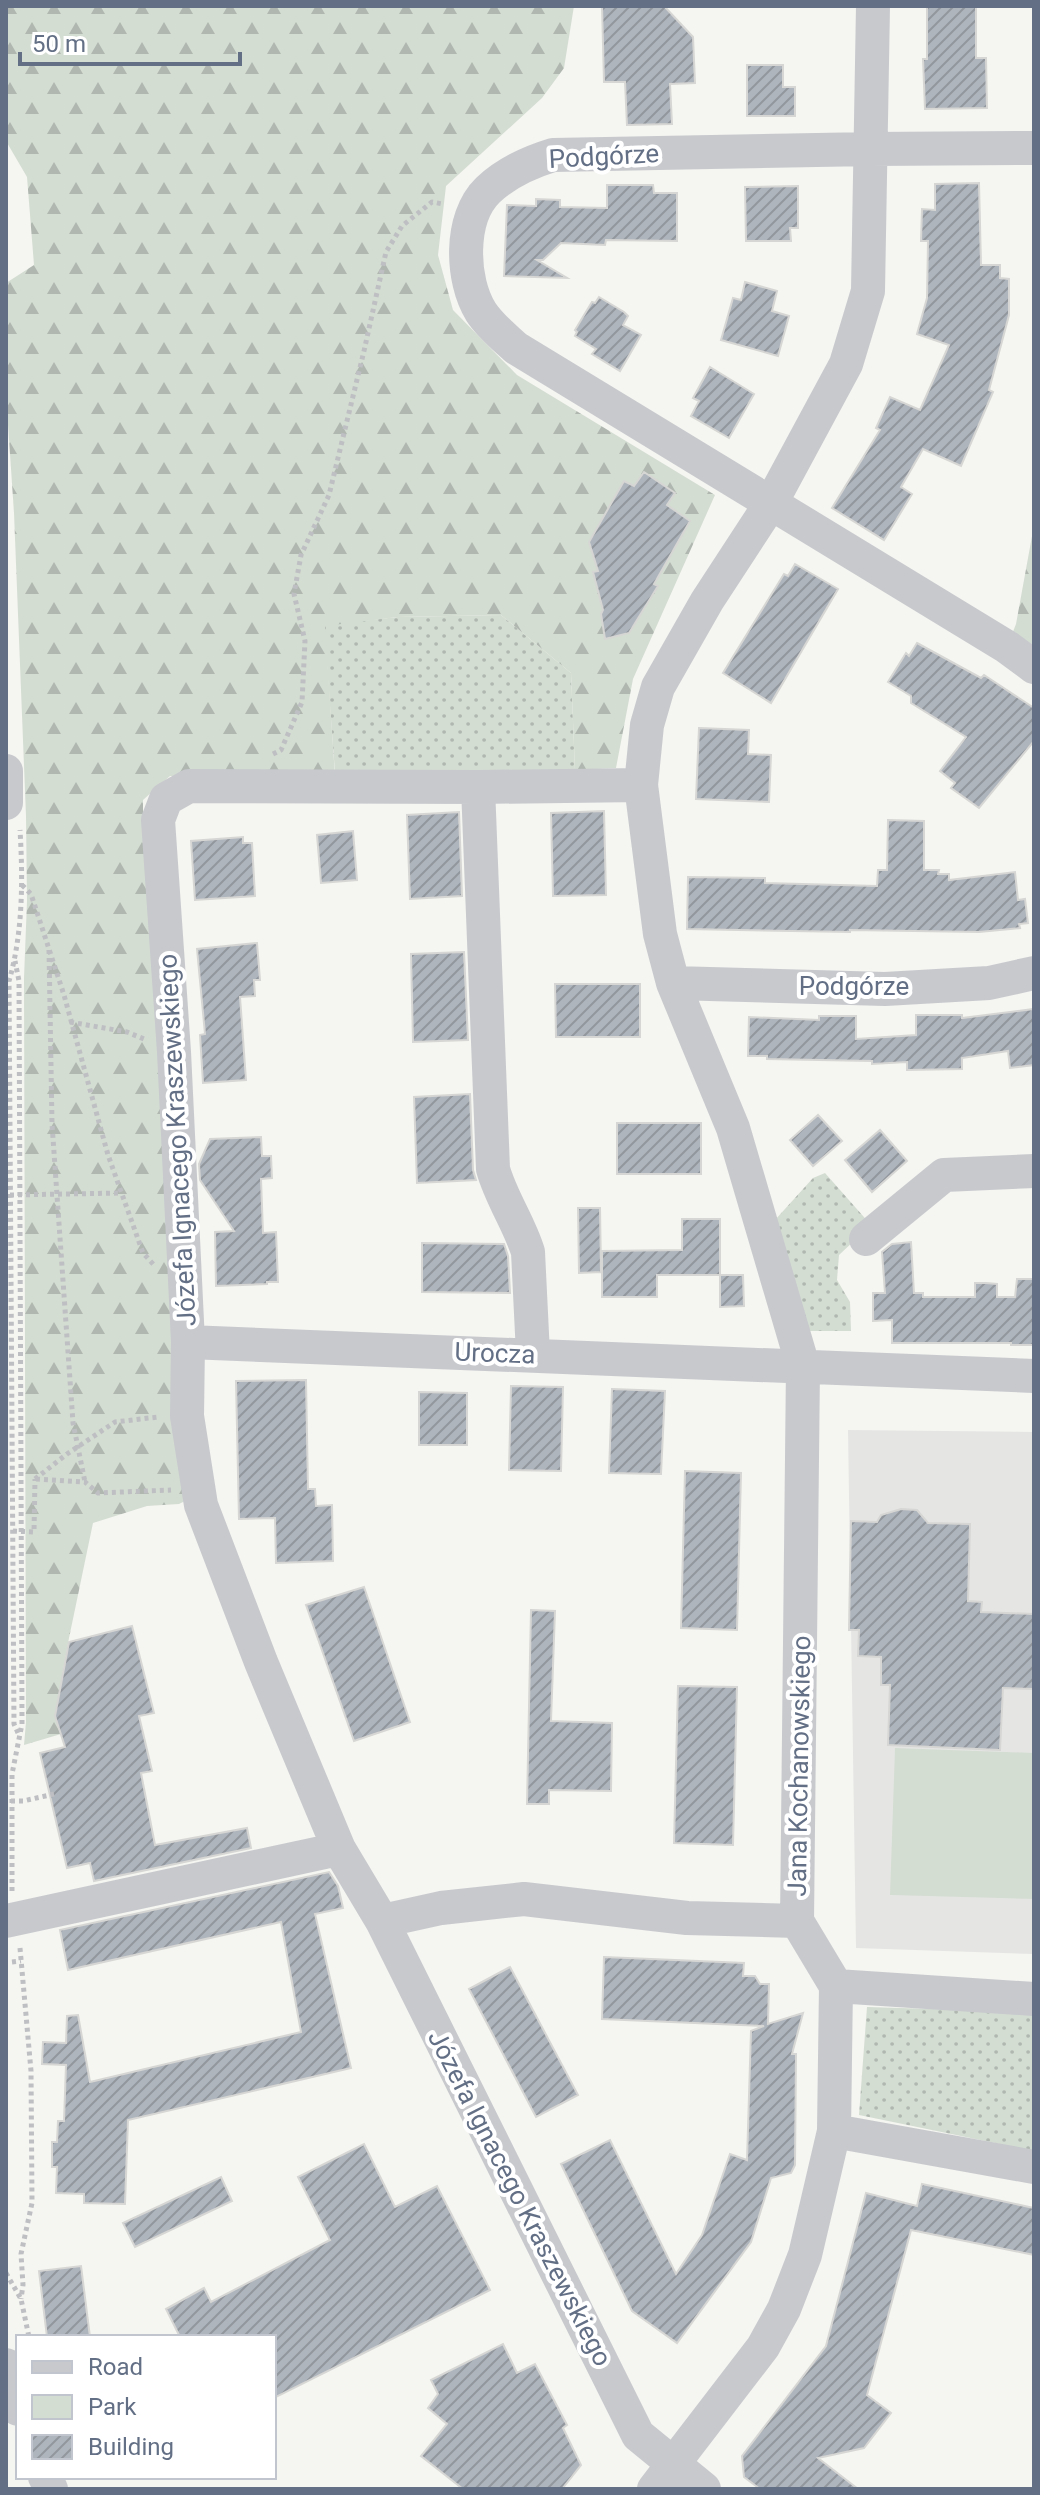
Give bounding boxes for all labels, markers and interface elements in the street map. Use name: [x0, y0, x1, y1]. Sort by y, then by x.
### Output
scale bar: [20, 16, 240, 66]
text: 50 m: [32, 30, 86, 58]
street label: Podgórze: [548, 138, 660, 174]
street label: Józefa Ignacego Kraszewskiego: [152, 953, 202, 1327]
street label: Podgórze: [799, 971, 909, 1001]
street label: Urocza: [454, 1337, 536, 1369]
street label: Jana Kochanowskiego: [782, 1635, 816, 1897]
street label: Józefa Ignacego Kraszewskiego: [422, 2025, 618, 2371]
legend: [16, 2335, 276, 2479]
text: Road: [88, 2353, 143, 2381]
text: Park: [88, 2393, 137, 2421]
text: Building: [88, 2433, 174, 2461]

